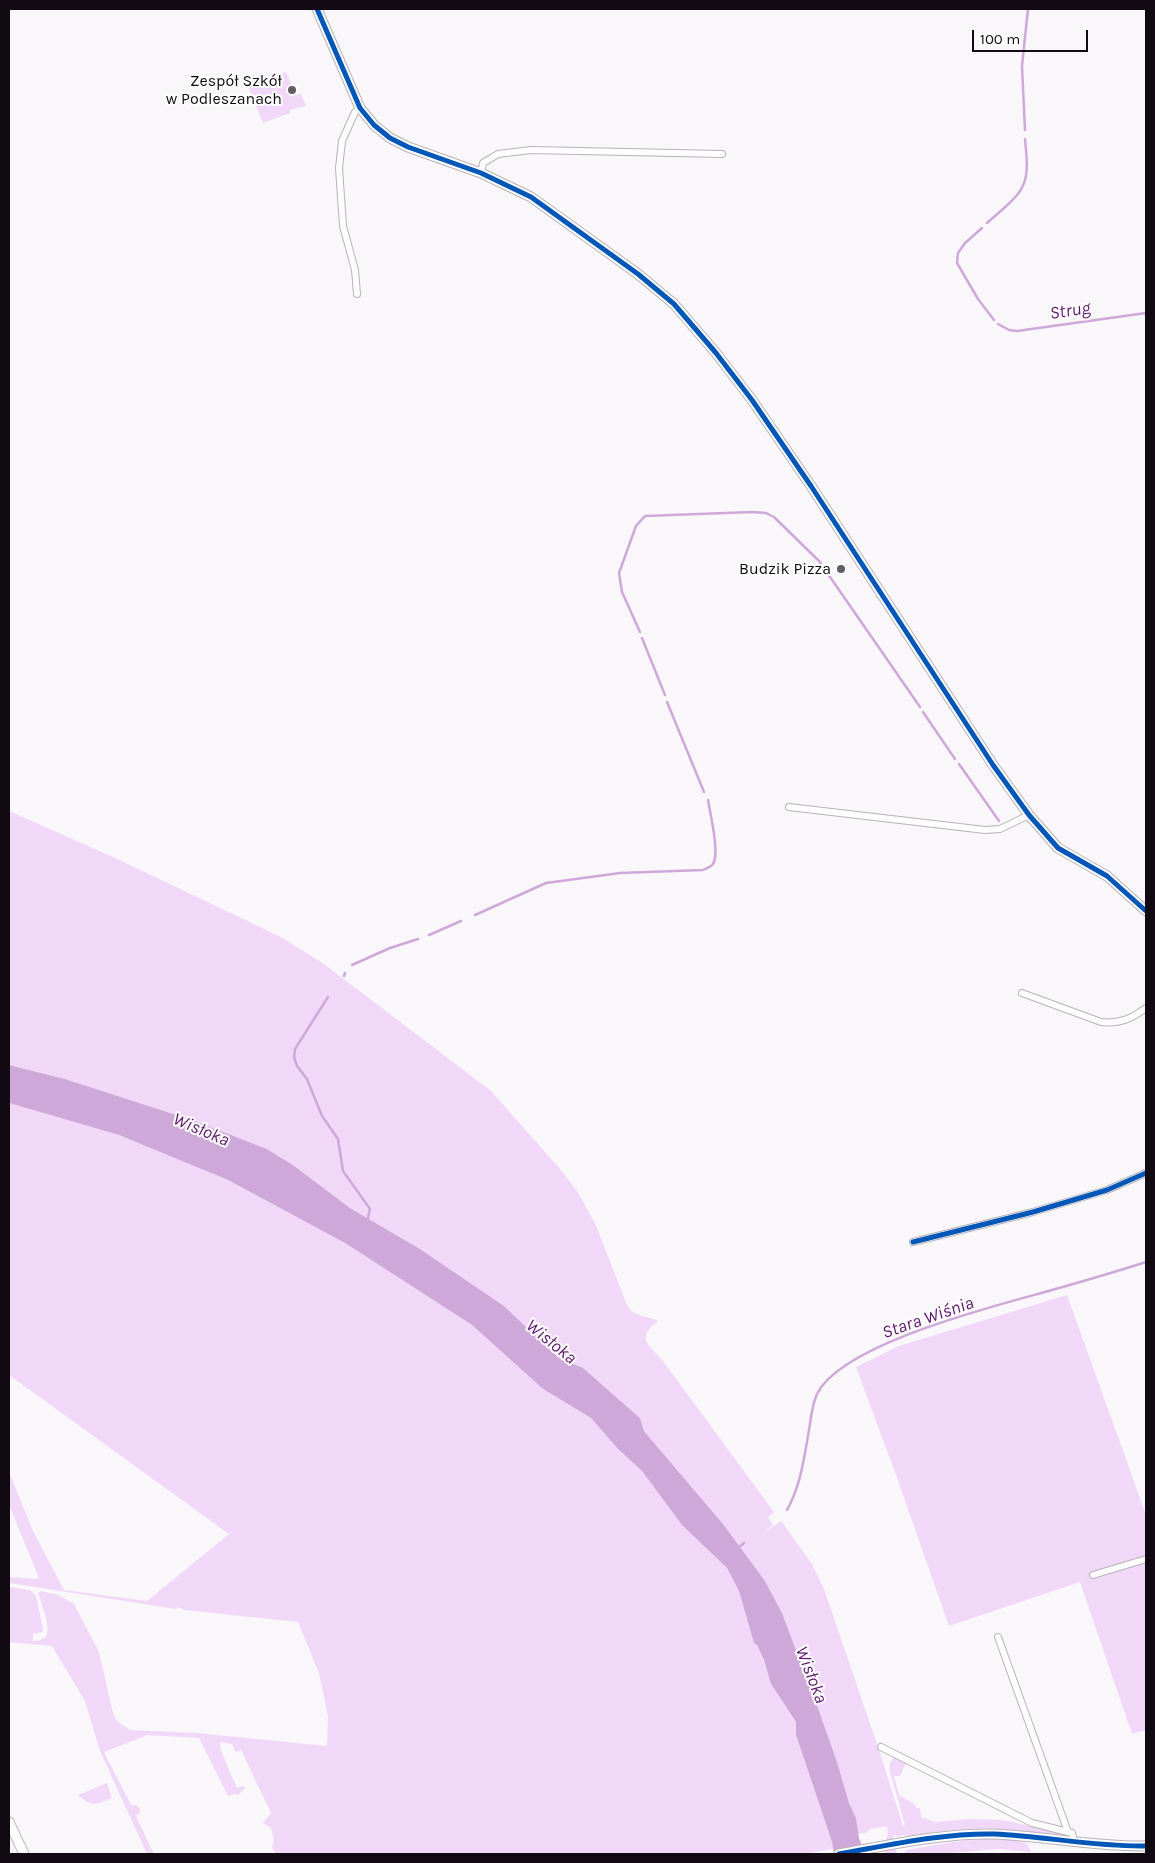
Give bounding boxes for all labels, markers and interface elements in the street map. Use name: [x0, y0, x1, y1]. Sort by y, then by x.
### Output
scale bar: [975, 20, 1091, 52]
text: 100 m: [980, 30, 1020, 48]
place label: Zespół Szkół w Podleszanach: [166, 71, 282, 109]
marker: Zespół Szkół w Podleszanach: [286, 84, 298, 96]
water label: Strug: [1048, 297, 1092, 325]
place label: Budzik Pizza: [739, 559, 831, 579]
marker: Budzik Pizza: [835, 563, 847, 575]
water label: Wisłoka: [169, 1108, 233, 1152]
water label: Stara Wiśnia: [879, 1292, 977, 1344]
water label: Wisłoka: [521, 1315, 581, 1369]
water label: Wisłoka: [790, 1643, 832, 1707]

